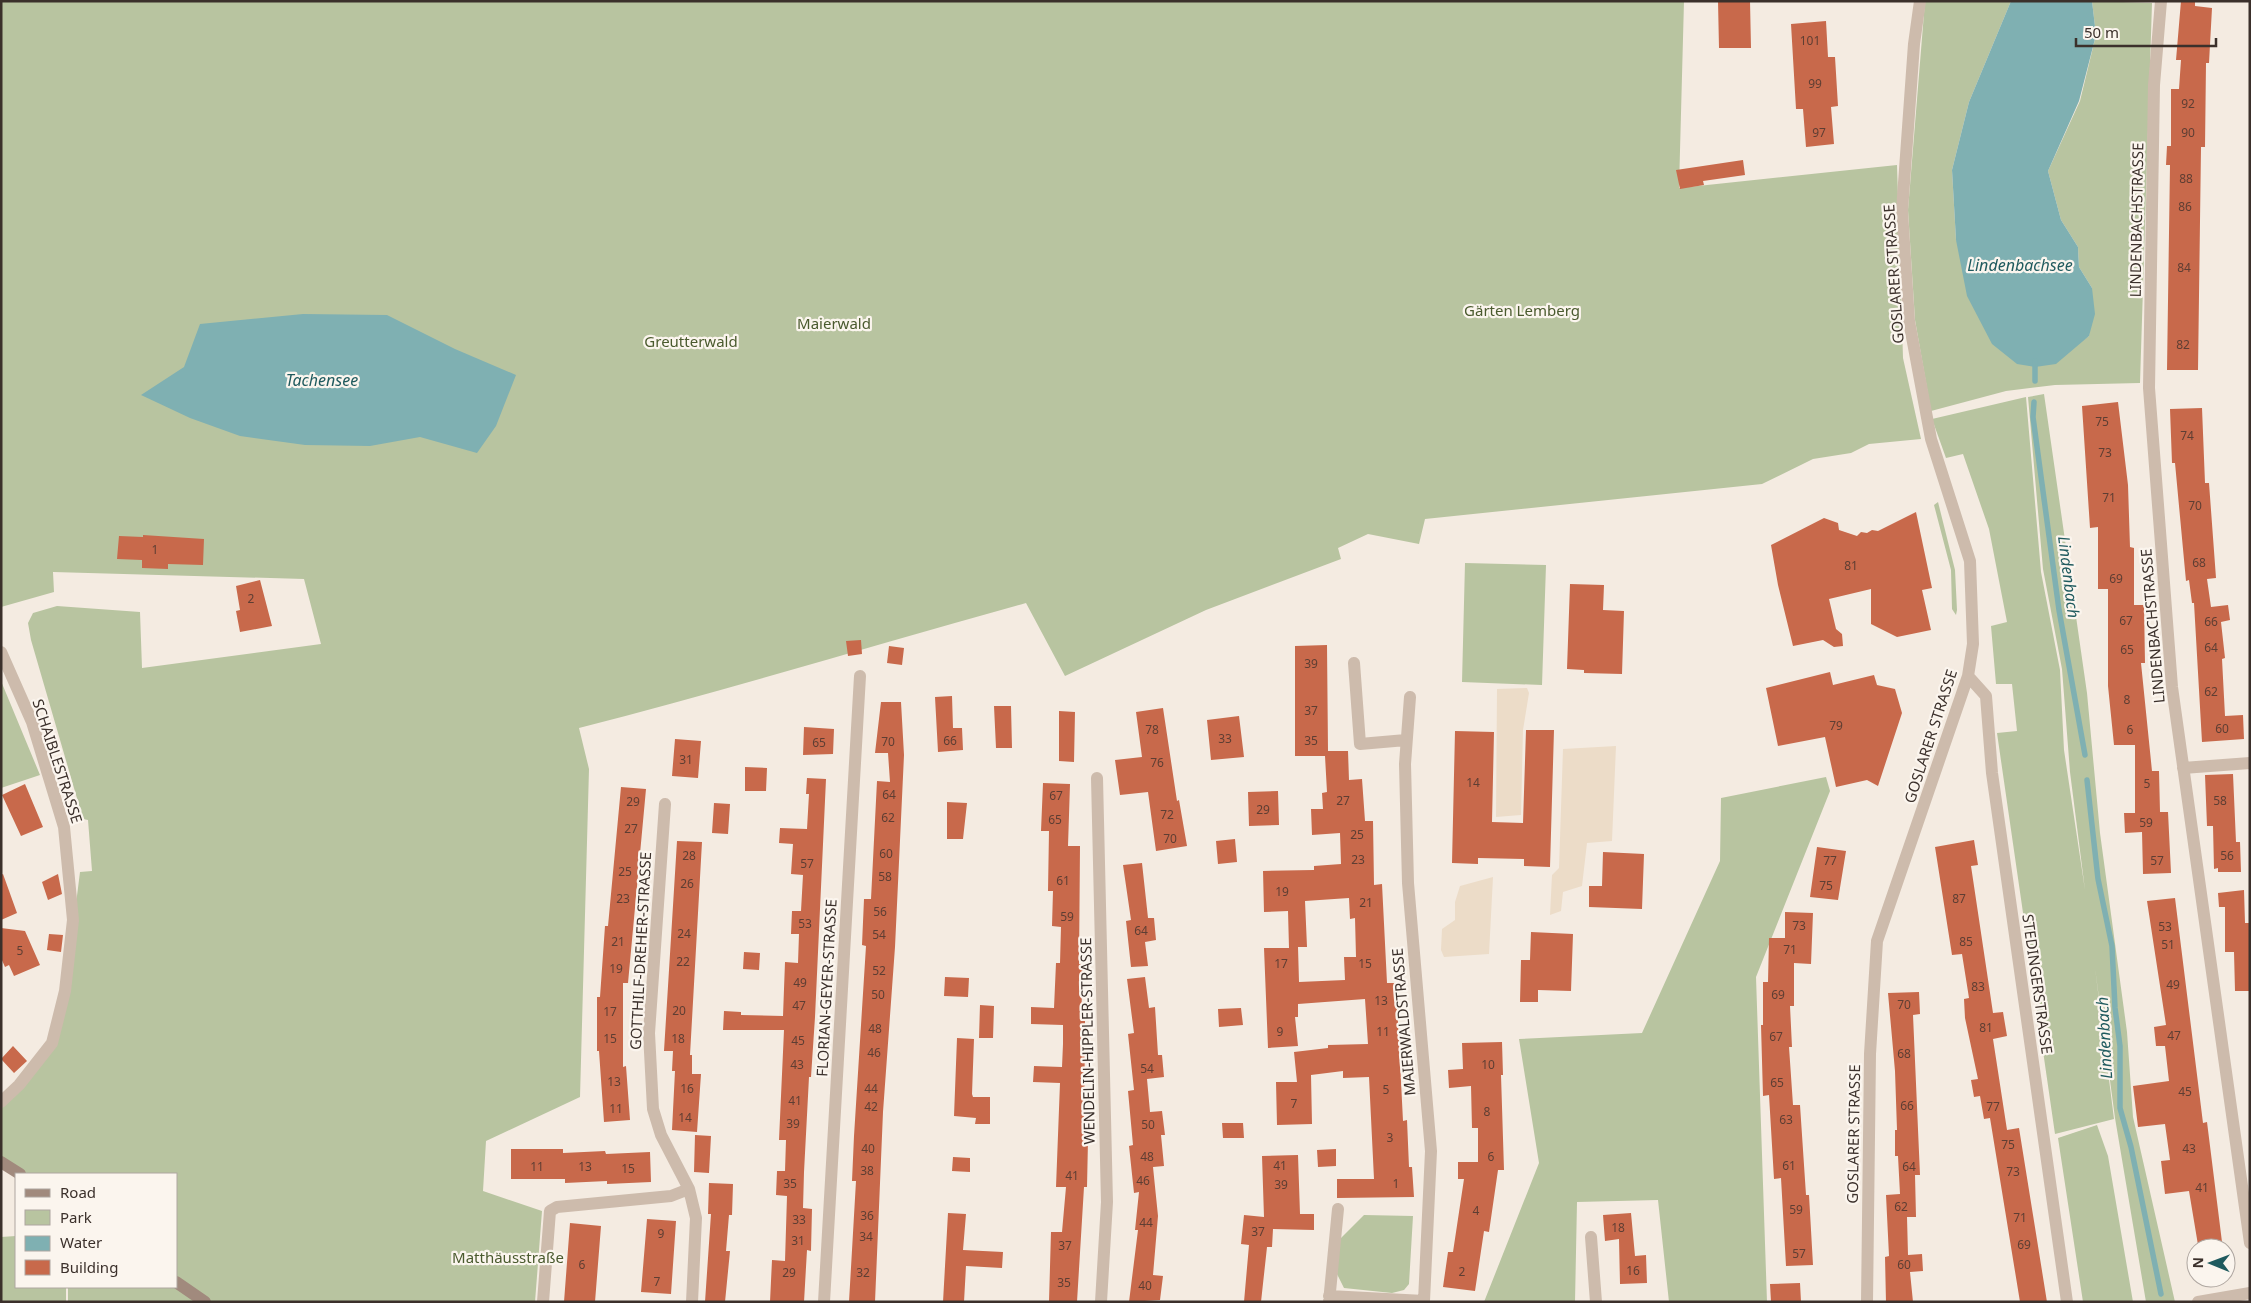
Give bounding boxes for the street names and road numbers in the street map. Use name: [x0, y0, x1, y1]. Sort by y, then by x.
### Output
street label: LINDENBACHSTRASSE: [2125, 142, 2147, 298]
street label: GOSLARER STRASSE: [1878, 204, 1908, 344]
street label: LINDENBACHSTRASSE: [2135, 548, 2169, 704]
street label: GOSLARER STRASSE: [1899, 667, 1961, 805]
street label: SCHAIBLESTRASSE: [28, 696, 88, 826]
street label: GOTTHILF-DREHER-STRASSE: [625, 851, 655, 1051]
street label: FLORIAN-GEYER-STRASSE: [811, 899, 841, 1077]
street label: STEDINGERSTRASSE: [2018, 913, 2058, 1055]
street label: WENDELIN-HIPPLER-STRASSE: [1075, 937, 1099, 1145]
street label: MAIERWALDSTRASSE: [1387, 947, 1419, 1097]
street label: GOSLARER STRASSE: [1842, 1064, 1864, 1204]

